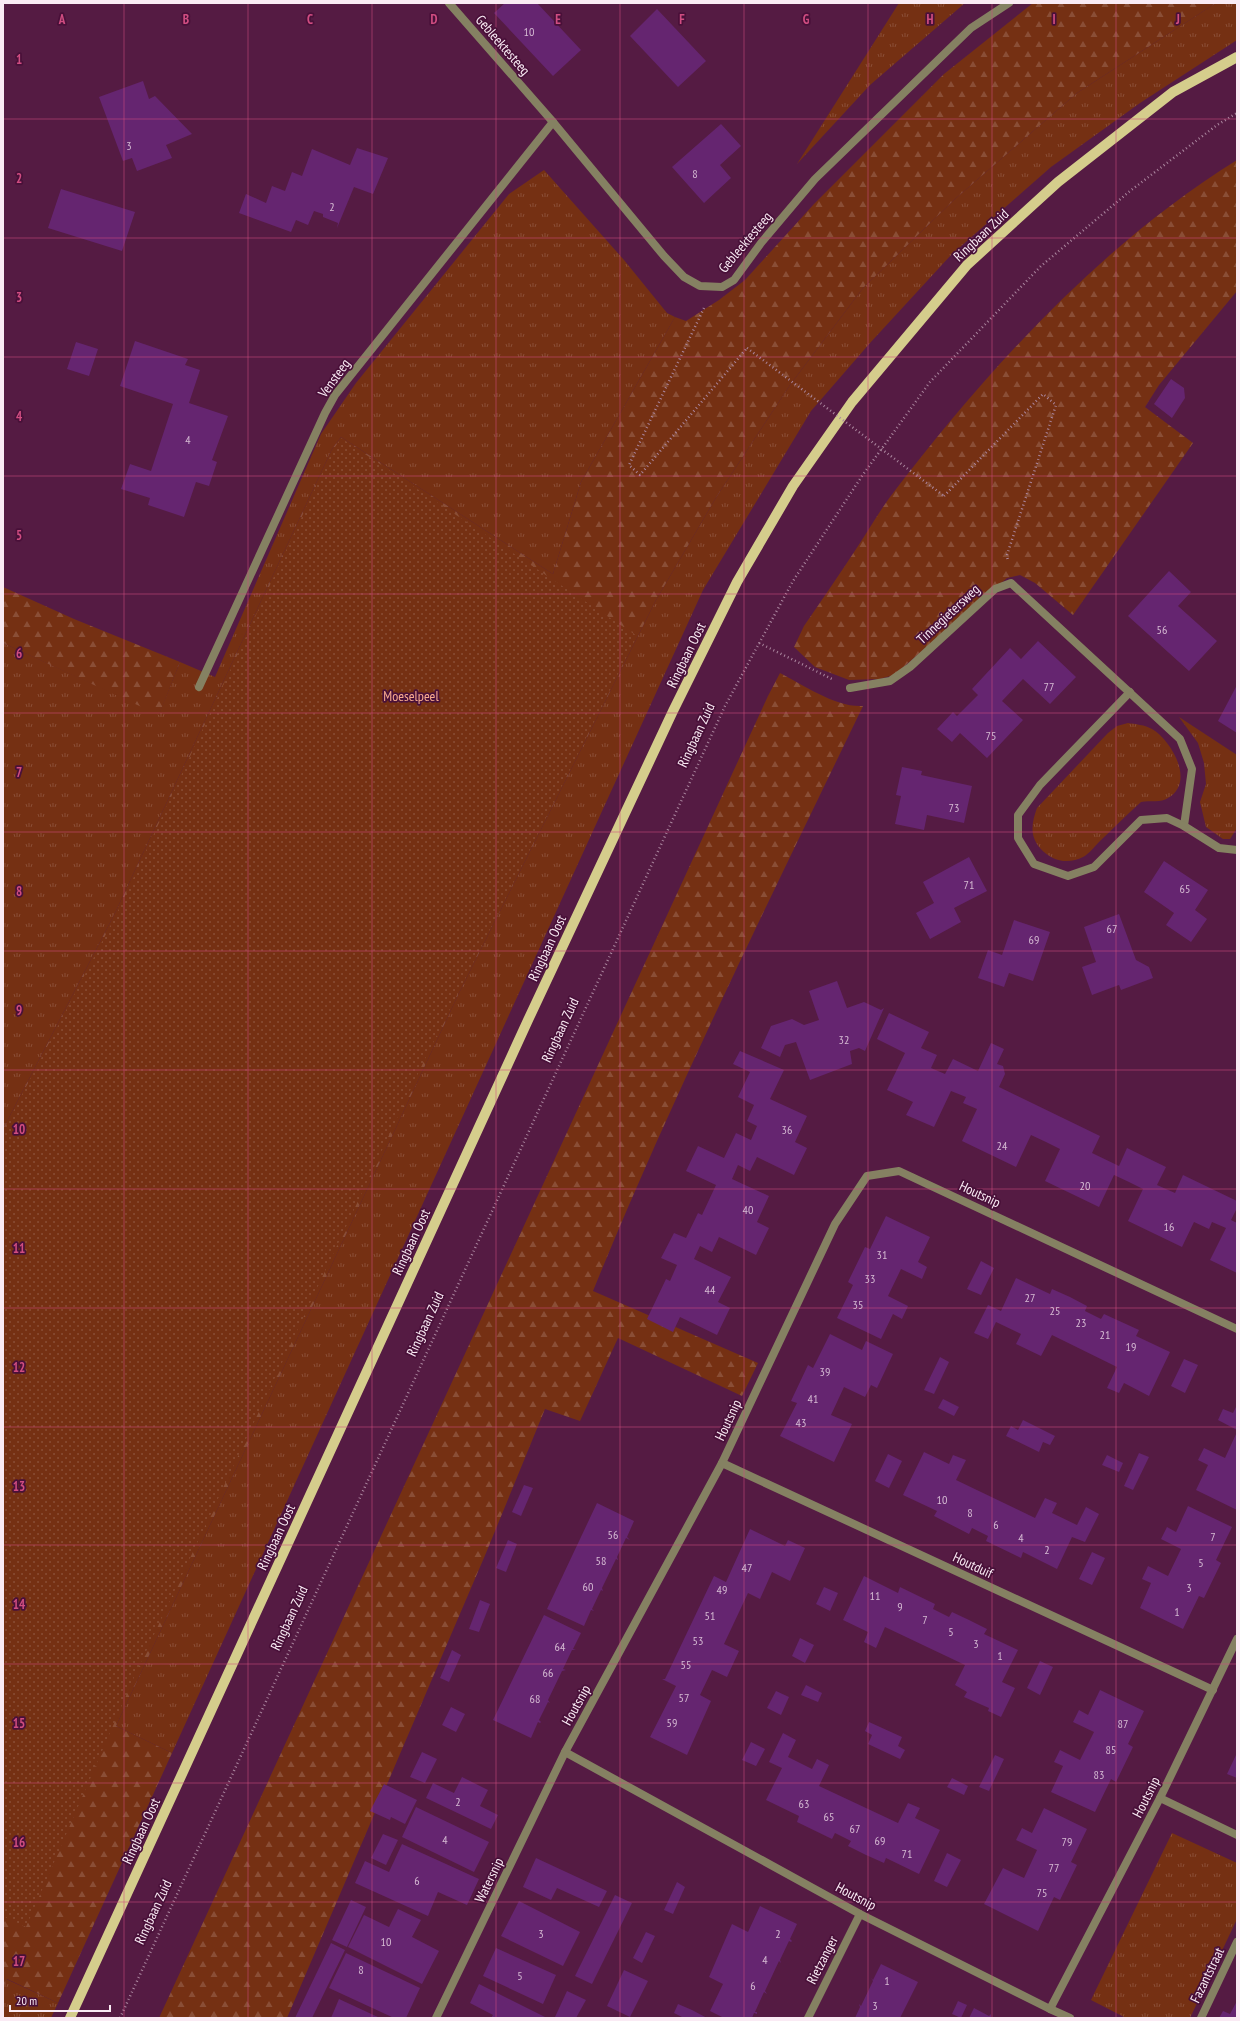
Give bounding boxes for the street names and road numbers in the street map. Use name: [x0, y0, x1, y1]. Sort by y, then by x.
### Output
street label: Gebleektesteeg: [472, 11, 534, 79]
street label: Ringbaan Zuid: [950, 205, 1012, 265]
street label: Gebleektesteeg: [714, 208, 776, 276]
street label: Vensteeg: [313, 355, 354, 402]
street label: Tinnegietersweg: [913, 580, 983, 648]
street label: Ringbaan Oost: [662, 619, 710, 691]
street label: Ringbaan Zuid: [673, 700, 719, 770]
street label: Ringbaan Oost: [524, 912, 570, 984]
street label: Ringbaan Zuid: [537, 995, 583, 1065]
street label: Houtsnip: [956, 1177, 1004, 1211]
street label: Ringbaan Oost: [388, 1206, 434, 1278]
street label: Ringbaan Zuid: [402, 1289, 448, 1359]
street label: Houtsnip: [711, 1396, 745, 1444]
street label: Ringbaan Oost: [253, 1501, 299, 1573]
street label: Houtduif: [950, 1548, 996, 1582]
street label: Ringbaan Zuid: [266, 1583, 312, 1653]
street label: Houtsnip: [558, 1682, 594, 1728]
street label: Houtsnip: [1128, 1774, 1164, 1820]
street label: Ringbaan Oost: [118, 1795, 164, 1867]
street label: Watersnip: [470, 1855, 508, 1905]
street label: Ringbaan Zuid: [130, 1877, 176, 1947]
street label: Houtsnip: [833, 1878, 879, 1914]
street label: Rietzanger: [802, 1933, 842, 1987]
street label: Fazantstraat: [1186, 1944, 1228, 2006]

